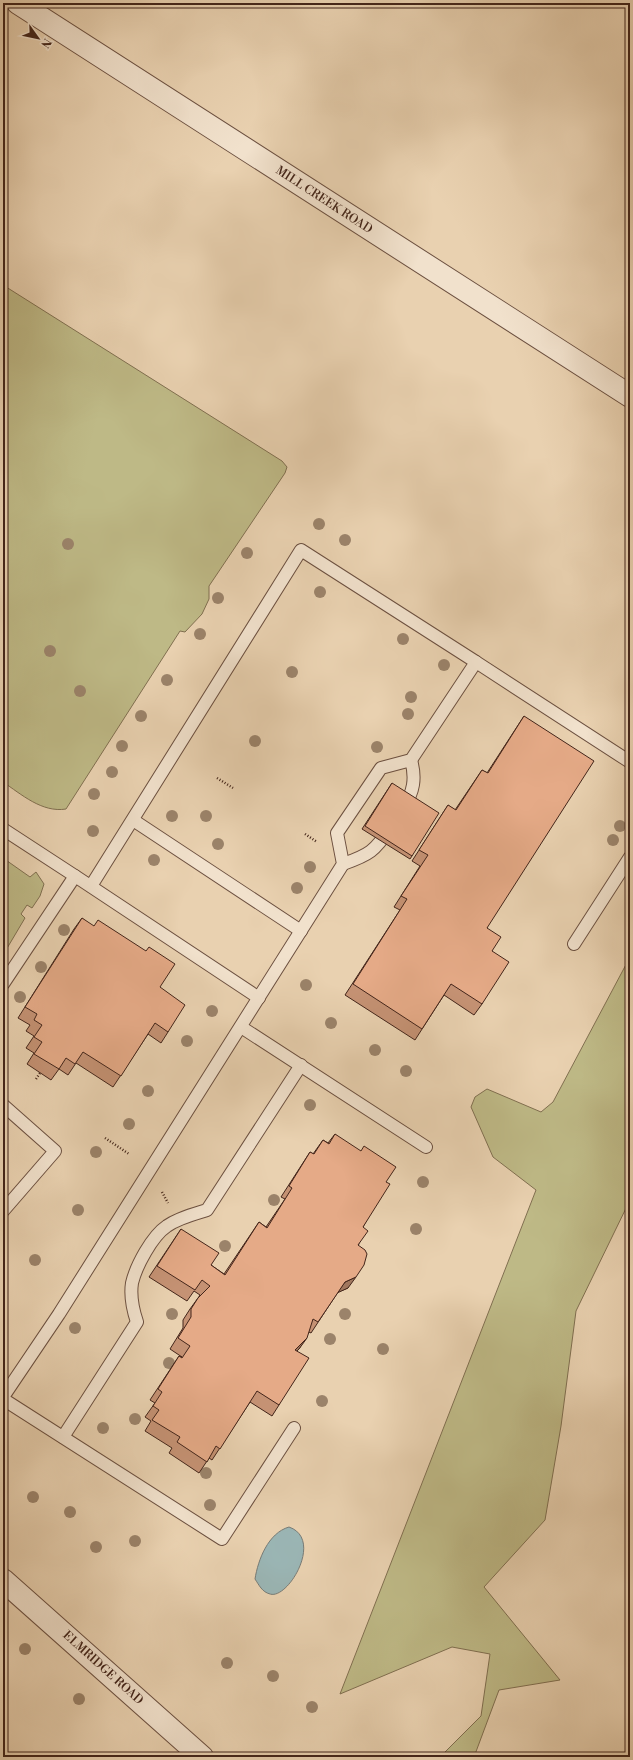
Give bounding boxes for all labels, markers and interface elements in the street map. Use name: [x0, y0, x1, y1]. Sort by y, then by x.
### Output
north arrow: [18, 18, 58, 58]
text: N: [37, 35, 54, 51]
street label: MILL CREEK ROAD: [273, 163, 375, 237]
street label: ELMRIDGE ROAD: [60, 1628, 146, 1708]

